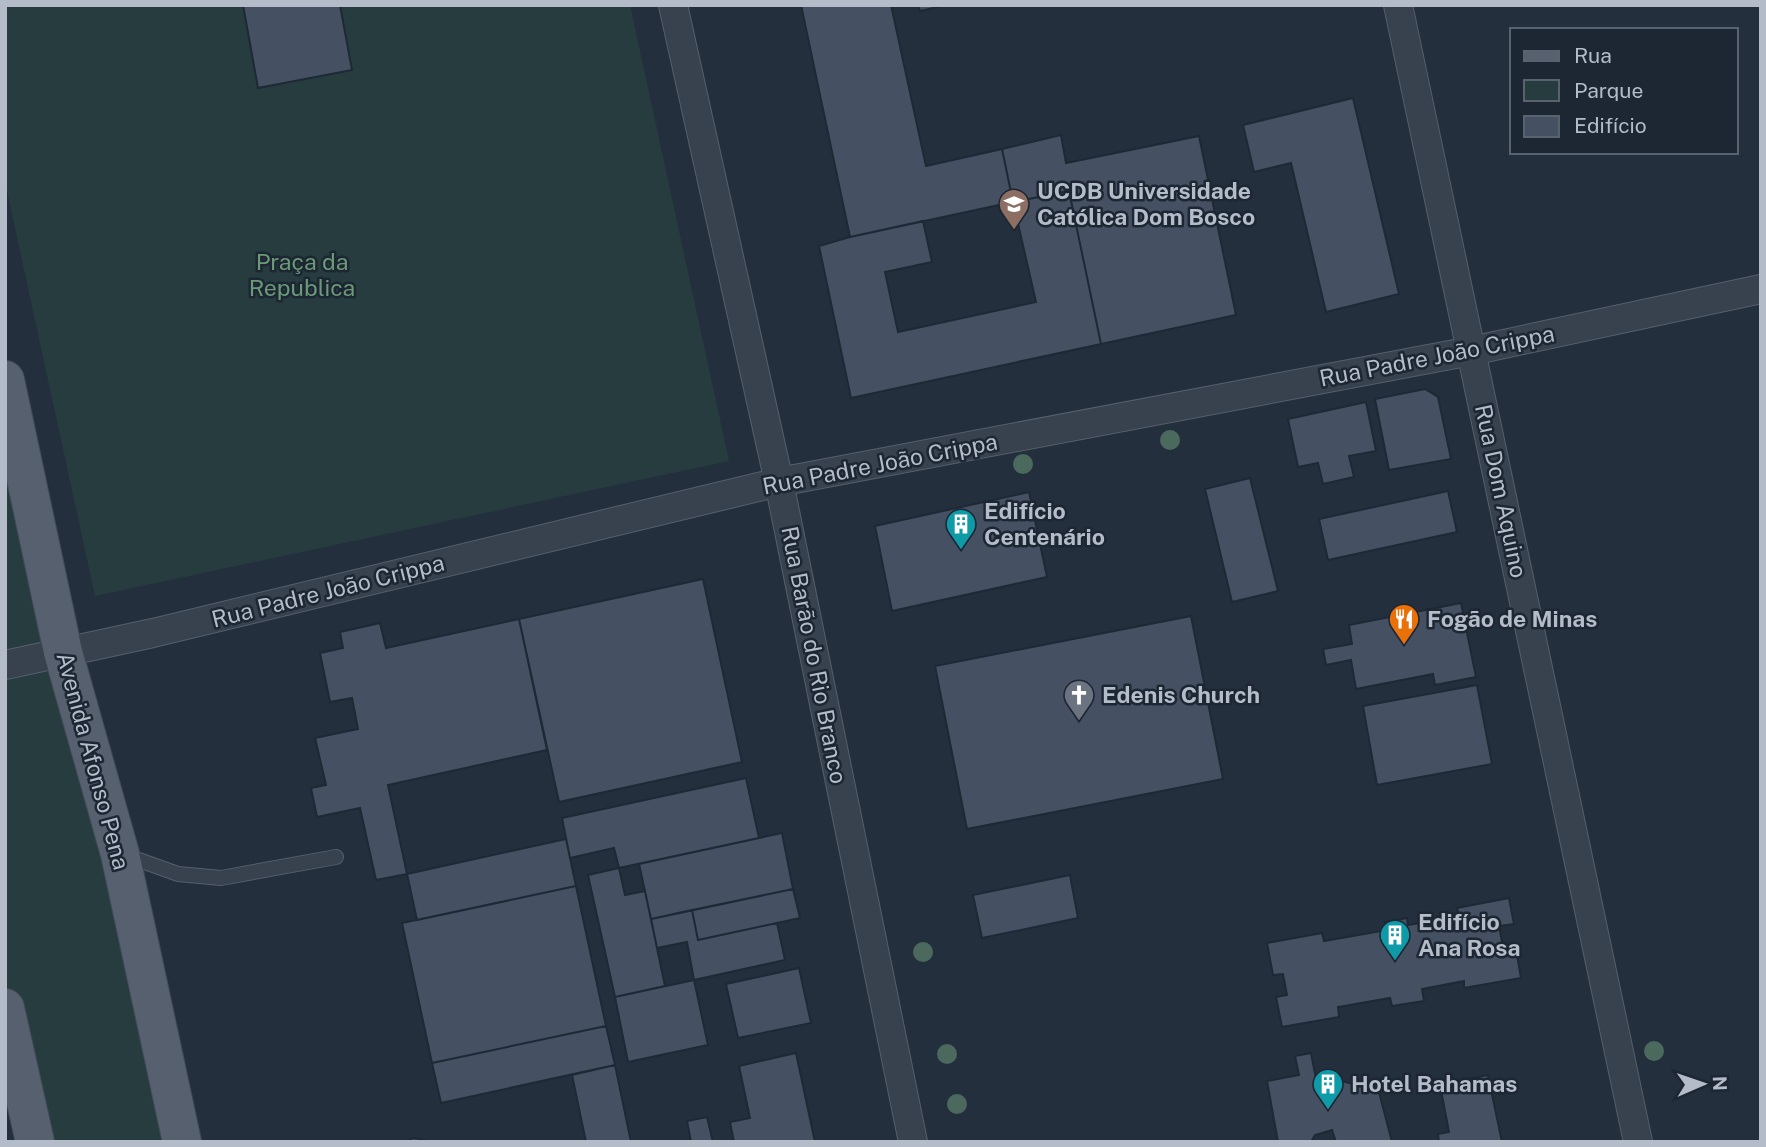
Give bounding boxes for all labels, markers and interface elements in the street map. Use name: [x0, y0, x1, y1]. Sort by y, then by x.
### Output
legend: [1510, 28, 1738, 154]
text: Rua: [1574, 43, 1612, 68]
text: Parque: [1574, 78, 1643, 103]
text: Edifício: [1574, 113, 1647, 138]
place label: UCDB Universidade Católica Dom Bosco: [1037, 177, 1255, 230]
school or university icon: UCDB Universidade Católica Dom Bosco: [997, 187, 1031, 231]
park label: Praça da Republica: [249, 248, 355, 301]
street label: Rua Padre João Crippa: [1317, 319, 1557, 392]
street label: Rua Dom Aquino: [1470, 402, 1533, 580]
street label: Rua Padre João Crippa: [760, 427, 1000, 500]
place label: Edifício Centenário: [984, 497, 1105, 550]
building icon: Edifício Centenário: [944, 507, 978, 551]
street label: Rua Barão do Rio Branco: [776, 524, 853, 786]
street label: Rua Padre João Crippa: [209, 549, 447, 633]
restaurant icon: Fogão de Minas: [1387, 602, 1421, 646]
place label: Fogão de Minas: [1427, 605, 1597, 632]
street label: Avenida Afonso Pena: [51, 649, 136, 873]
church icon: Edenis Church: [1062, 678, 1096, 722]
place label: Edenis Church: [1102, 681, 1260, 708]
place label: Edifício Ana Rosa: [1418, 908, 1521, 961]
building icon: Edifício Ana Rosa: [1378, 918, 1412, 962]
north arrow: [1668, 1049, 1738, 1119]
building icon: Hotel Bahamas: [1311, 1067, 1345, 1111]
place label: Hotel Bahamas: [1351, 1070, 1517, 1097]
text: N: [1709, 1076, 1731, 1091]

